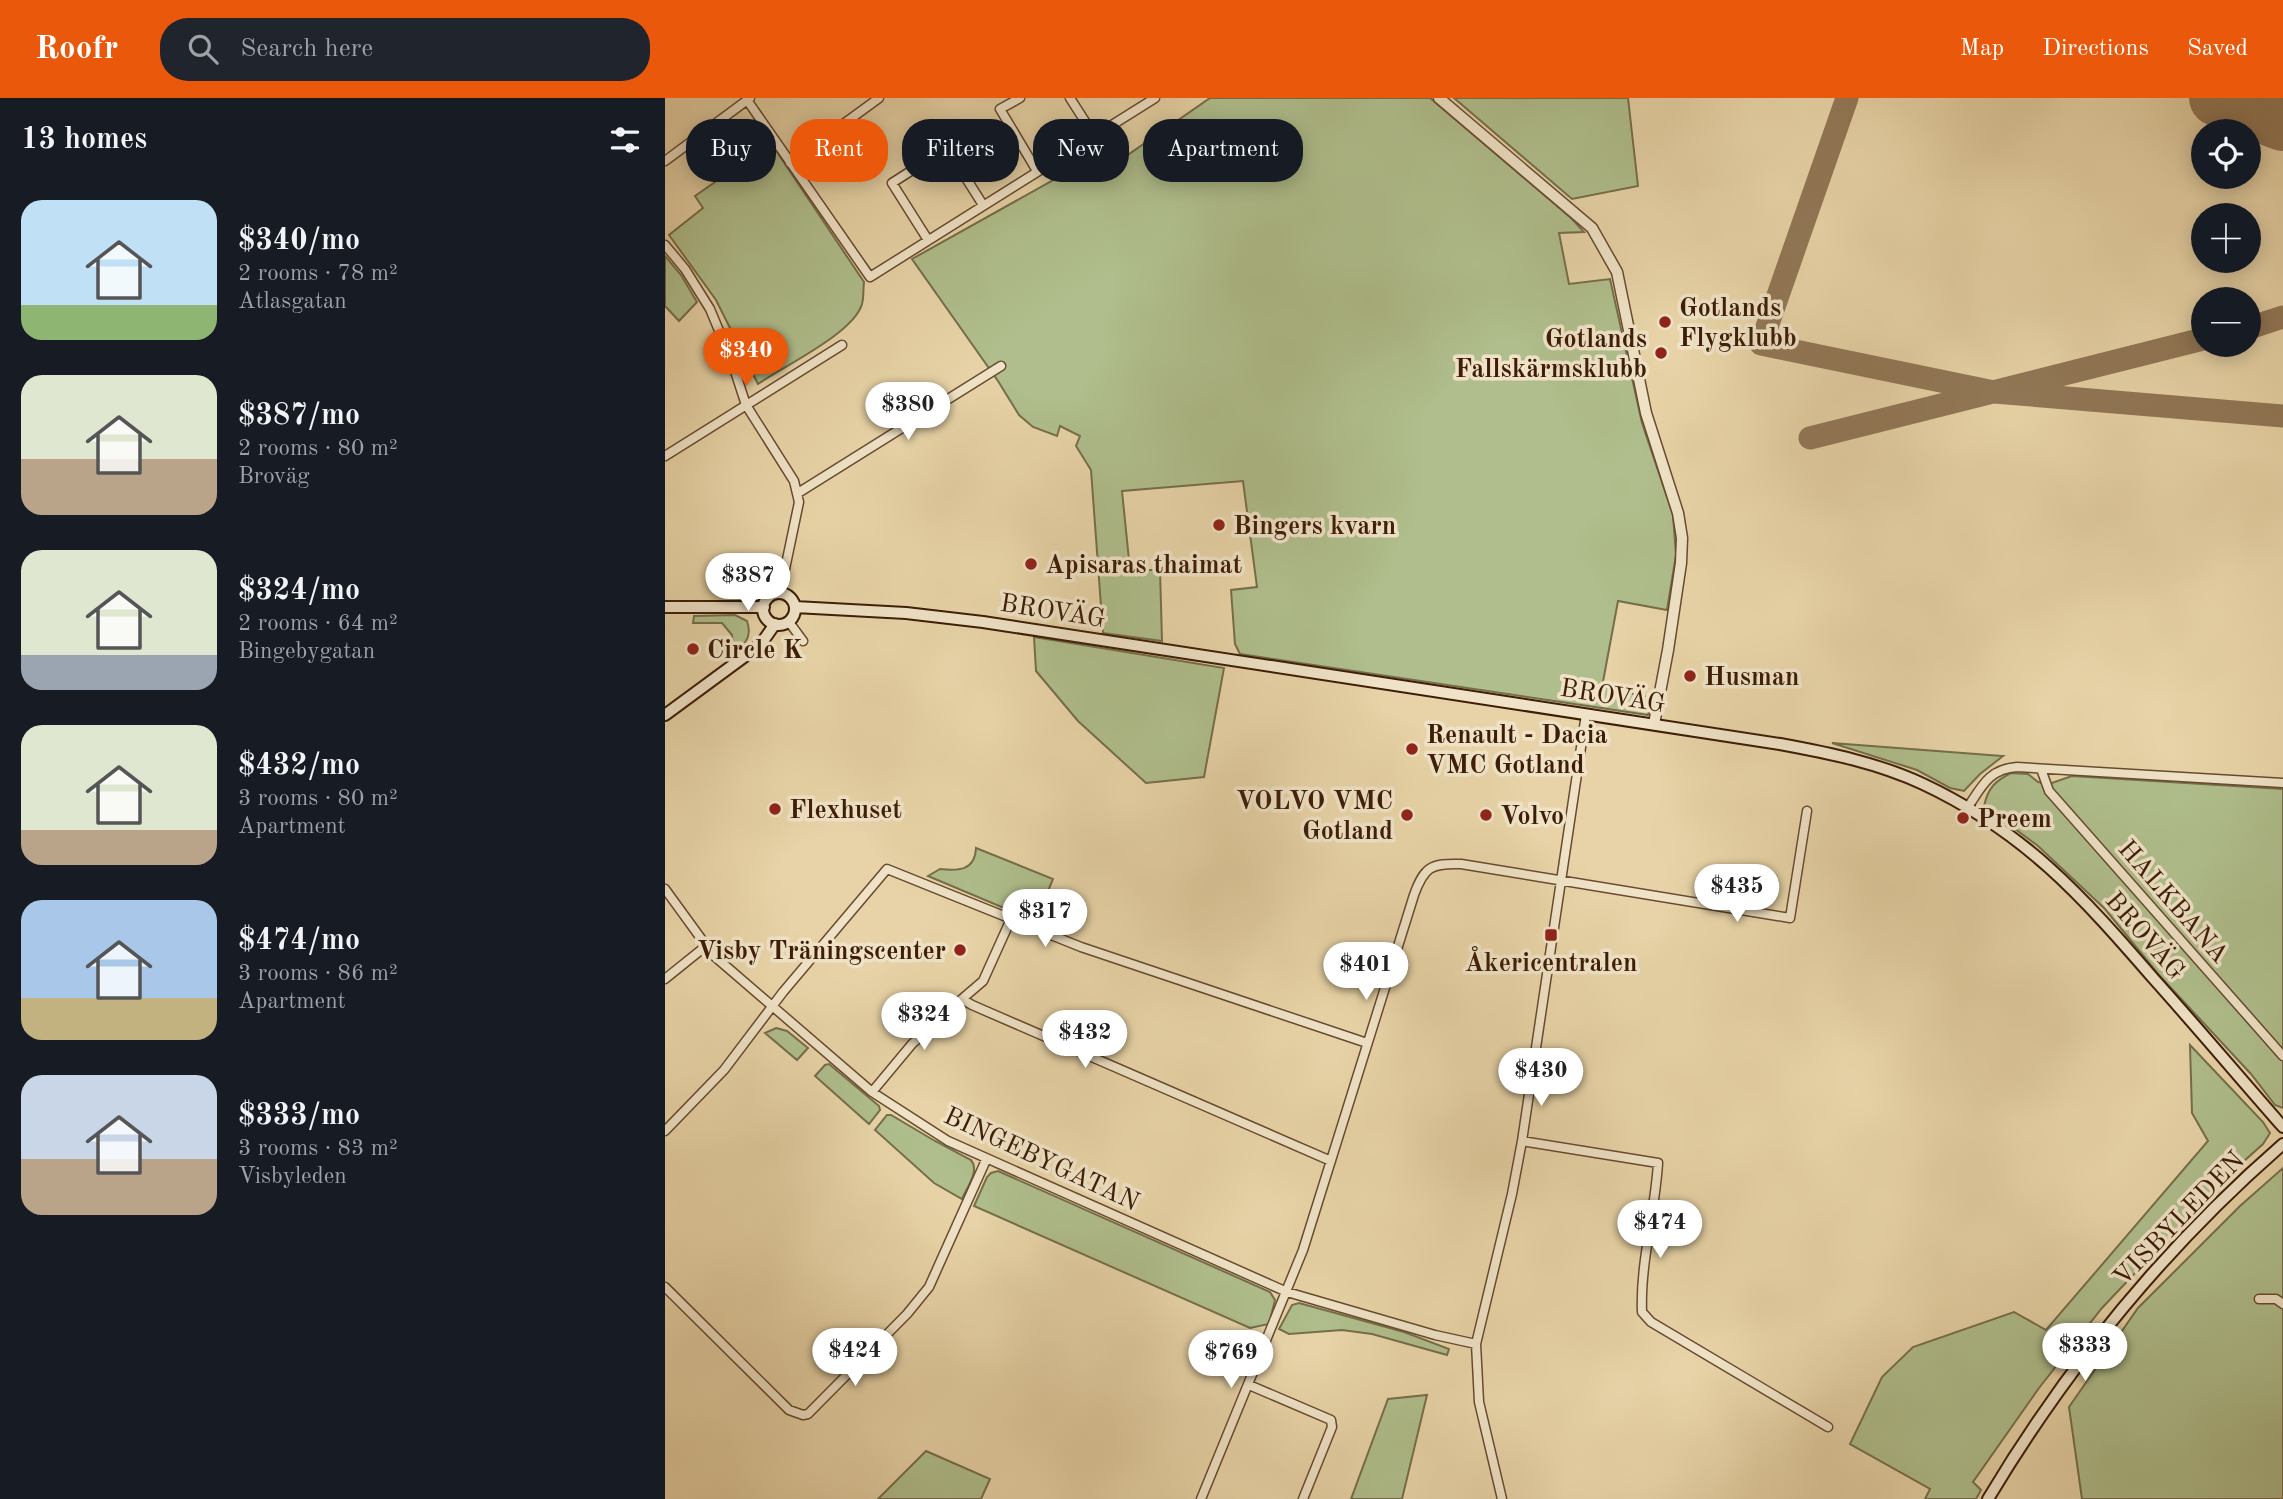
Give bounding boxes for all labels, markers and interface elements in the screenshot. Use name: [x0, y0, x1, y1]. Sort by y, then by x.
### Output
search box: [160, 18, 650, 81]
icon: search: [184, 30, 222, 68]
text: Roofr: [35, 33, 118, 66]
text: Search here: [240, 36, 373, 62]
text: Map: [1960, 37, 2004, 61]
text: Directions: [2042, 37, 2149, 61]
text: Saved: [2187, 37, 2248, 61]
chip: Buy: [686, 119, 776, 182]
chip: Rent: [790, 119, 888, 182]
chip: Filters: [902, 119, 1019, 182]
chip: New: [1033, 119, 1129, 182]
chip: Apartment: [1143, 119, 1303, 182]
map controls: [2191, 119, 2261, 357]
button: locate: [2191, 119, 2261, 189]
icon: filters: [606, 121, 644, 159]
text: 13 homes: [21, 125, 147, 155]
button: +: [2191, 203, 2261, 273]
text: $340/mo: [238, 226, 360, 256]
icon: home: [77, 228, 161, 312]
text: 2 rooms · 78 m²: [238, 262, 398, 285]
button: −: [2191, 287, 2261, 357]
text: Atlasgatan: [238, 290, 347, 313]
place label: Gotlands Flygklubb: [1679, 296, 1797, 352]
marker: Gotlands Flygklubb: [1657, 314, 1673, 330]
place label: Gotlands Fallskärmsklubb: [1455, 327, 1647, 383]
pin: $340: [705, 328, 787, 388]
text: $340: [719, 339, 773, 362]
marker: Gotlands Fallskärmsklubb: [1653, 345, 1669, 361]
pin: $380: [867, 382, 949, 442]
text: $380: [881, 393, 935, 416]
text: $387/mo: [238, 401, 360, 431]
icon: home: [77, 403, 161, 487]
text: 2 rooms · 80 m²: [238, 437, 398, 460]
text: Broväg: [238, 465, 310, 488]
place label: Bingers kvarn: [1233, 514, 1396, 540]
marker: Bingers kvarn: [1211, 517, 1227, 533]
place label: Apisaras thaimat: [1045, 553, 1242, 579]
pin: $387: [707, 554, 789, 613]
marker: Apisaras thaimat: [1023, 556, 1039, 572]
text: $387: [721, 564, 775, 587]
text: $324/mo: [238, 576, 360, 606]
icon: home: [77, 578, 161, 662]
street label: BROVÄG: [998, 588, 1108, 633]
text: 2 rooms · 64 m²: [238, 612, 398, 635]
place label: Circle K: [707, 638, 803, 664]
text: Bingebygatan: [238, 640, 375, 663]
marker: Circle K: [685, 641, 701, 657]
place label: Husman: [1704, 665, 1799, 691]
marker: Husman: [1682, 668, 1698, 684]
street label: BROVÄG: [1558, 673, 1668, 718]
place label: Renault - Dacia VMC Gotland: [1426, 723, 1608, 779]
marker: Renault - Dacia VMC Gotland: [1404, 741, 1420, 757]
text: $432/mo: [238, 751, 360, 781]
icon: home: [77, 753, 161, 837]
text: 3 rooms · 80 m²: [238, 787, 398, 810]
place label: VOLVO VMC Gotland: [1236, 789, 1393, 845]
place label: Flexhuset: [789, 798, 902, 824]
marker: Flexhuset: [767, 801, 783, 817]
place label: Volvo: [1500, 804, 1564, 830]
marker: VOLVO VMC Gotland: [1399, 807, 1415, 823]
marker: Volvo: [1478, 807, 1494, 823]
place label: Preem: [1977, 807, 2052, 833]
marker: Preem: [1955, 810, 1971, 826]
text: Apartment: [238, 815, 346, 838]
street label: HALKBANA: [2112, 836, 2233, 969]
pin: $435: [1696, 864, 1778, 924]
text: $435: [1710, 875, 1764, 898]
street label: BROVÄG: [2100, 886, 2191, 985]
pin: $317: [1004, 890, 1086, 949]
text: $317: [1018, 900, 1072, 923]
text: $474/mo: [238, 926, 360, 956]
marker: Åkericentralen: [1543, 927, 1559, 943]
icon: home: [77, 928, 161, 1012]
place label: Visby Träningscenter: [697, 939, 946, 965]
marker: Visby Träningscenter: [952, 942, 968, 958]
pin: $401: [1325, 942, 1407, 1002]
place label: Åkericentralen: [1464, 946, 1638, 977]
text: $401: [1339, 953, 1393, 976]
text: 3 rooms · 86 m²: [238, 962, 398, 985]
text: Apartment: [238, 990, 346, 1013]
pin: $324: [883, 992, 965, 1052]
text: $324: [897, 1003, 951, 1026]
pin: $432: [1044, 1010, 1126, 1070]
text: $432: [1058, 1021, 1112, 1044]
pin: $430: [1500, 1048, 1582, 1108]
text: $430: [1514, 1059, 1568, 1082]
text: $333/mo: [238, 1101, 360, 1131]
icon: home: [77, 1103, 161, 1187]
street label: BINGEBYGATAN: [939, 1103, 1143, 1217]
text: 3 rooms · 83 m²: [238, 1137, 398, 1160]
street label: VISBYLEDEN: [2109, 1147, 2250, 1292]
text: Visbyleden: [238, 1165, 347, 1188]
pin: $474: [1619, 1200, 1701, 1260]
text: $474: [1633, 1211, 1687, 1234]
pin: $333: [2044, 1324, 2126, 1383]
pin: $424: [814, 1328, 896, 1388]
pin: $769: [1190, 1330, 1272, 1390]
text: $333: [2058, 1334, 2112, 1357]
text: $424: [828, 1339, 882, 1362]
text: $769: [1204, 1341, 1258, 1364]

